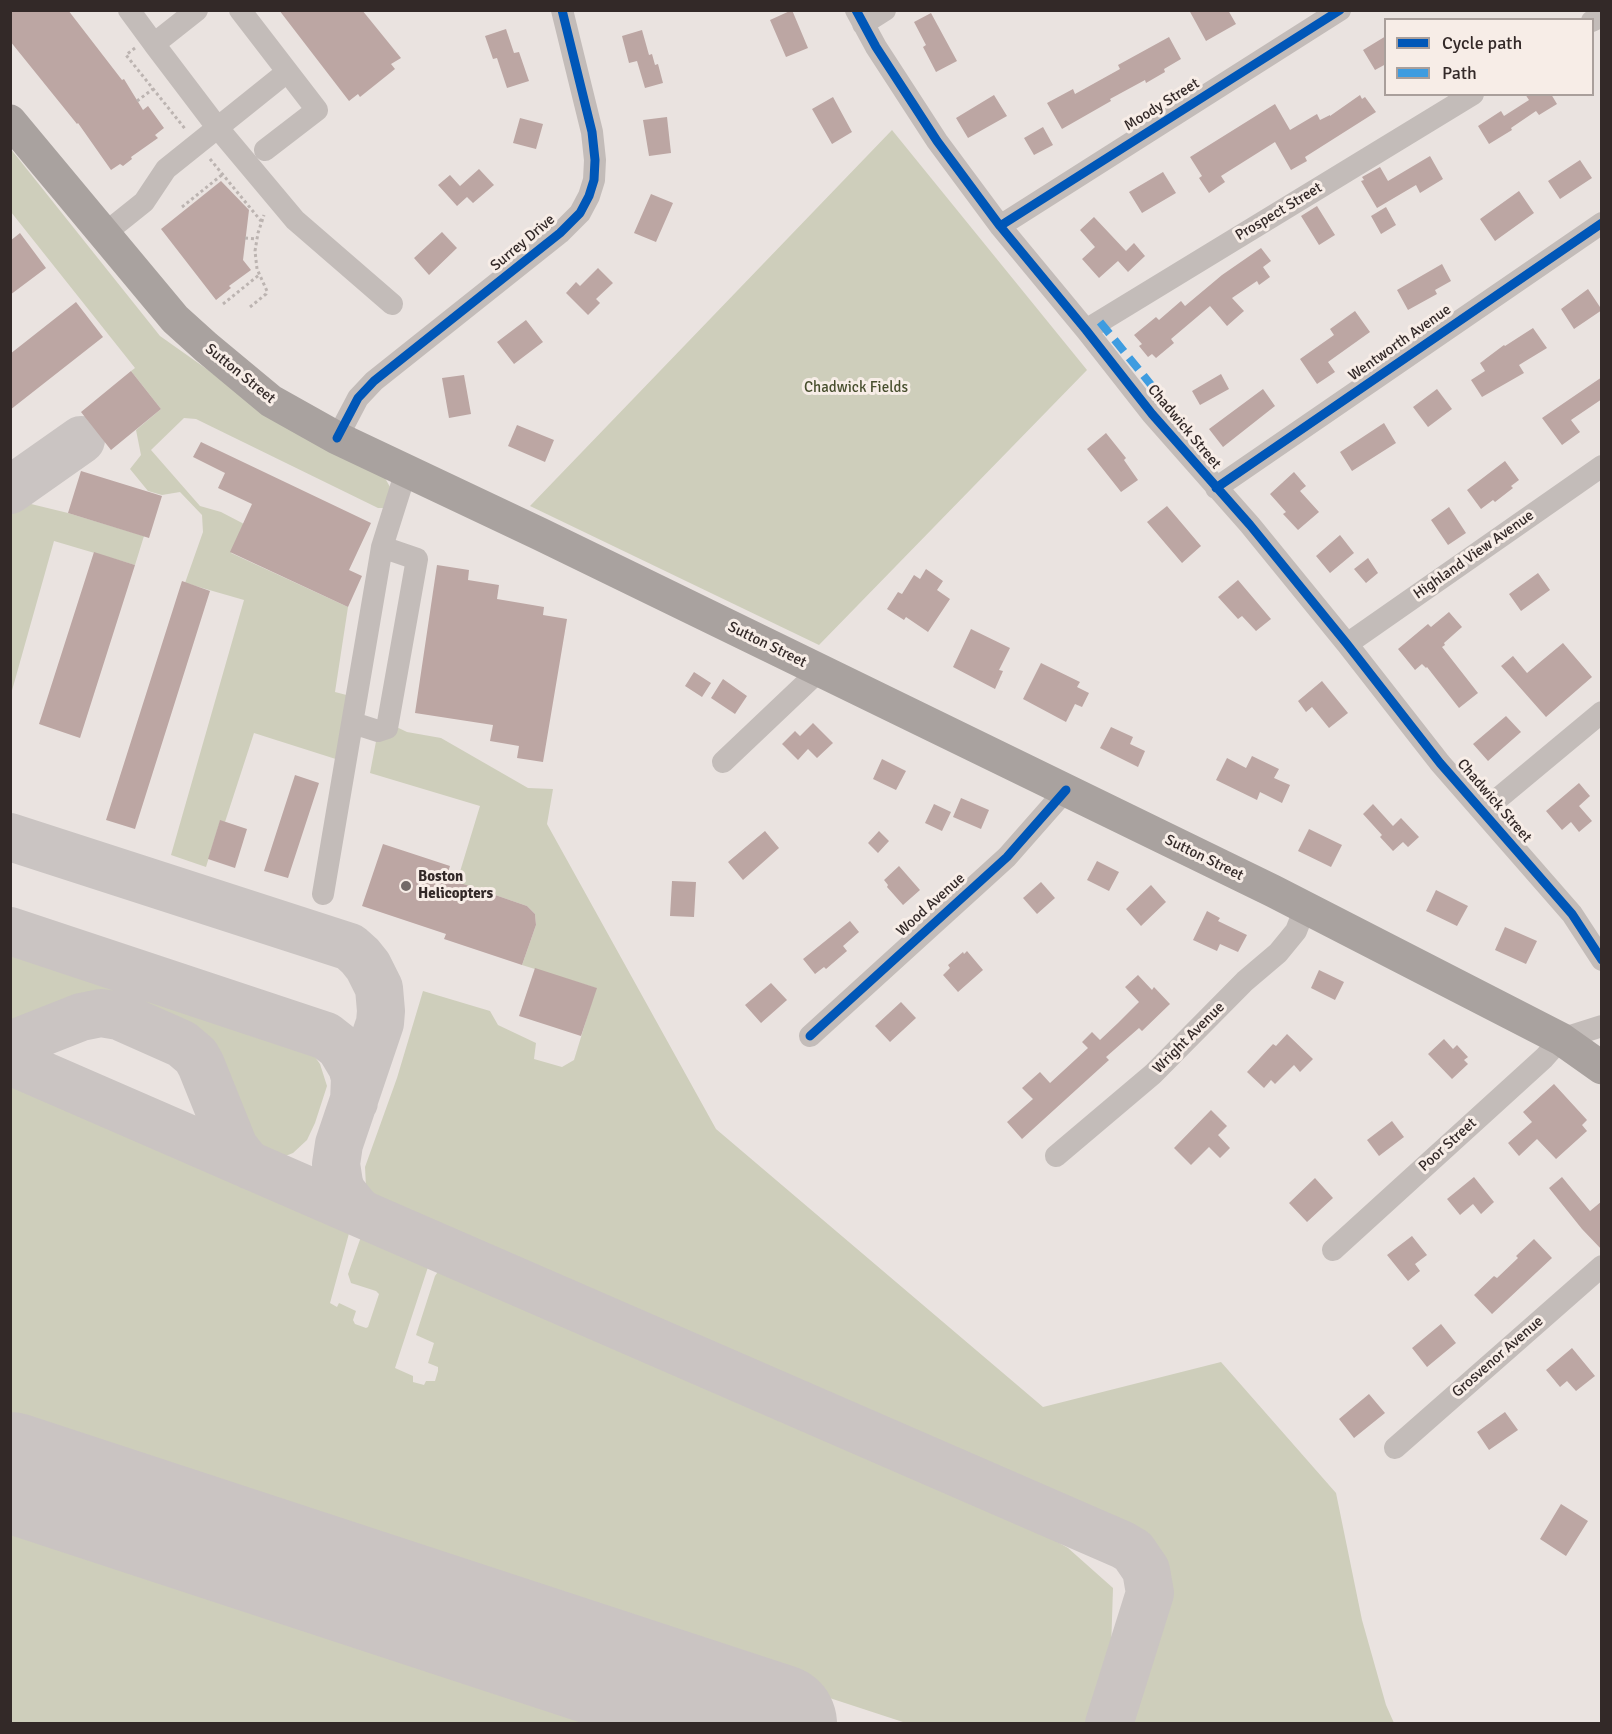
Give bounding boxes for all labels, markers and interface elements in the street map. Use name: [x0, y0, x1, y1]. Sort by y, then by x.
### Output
legend: [1384, 18, 1594, 96]
text: Cycle path: [1442, 32, 1522, 54]
text: Path: [1442, 62, 1477, 84]
street label: Moody Street: [1121, 75, 1203, 135]
street label: Prospect Street: [1232, 179, 1326, 245]
street label: Surrey Drive: [487, 211, 559, 275]
street label: Wentworth Avenue: [1345, 301, 1455, 385]
street label: Sutton Street: [201, 340, 279, 408]
park label: Chadwick Fields: [804, 379, 908, 397]
street label: Chadwick Street: [1143, 381, 1225, 473]
street label: Highland View Avenue: [1410, 507, 1538, 603]
street label: Sutton Street: [725, 618, 809, 672]
street label: Chadwick Street: [1453, 756, 1535, 846]
street label: Sutton Street: [1162, 831, 1246, 885]
place label: Boston Helicopters: [418, 868, 493, 903]
street label: Wood Avenue: [893, 870, 969, 940]
marker: Boston Helicopters: [399, 879, 413, 893]
street label: Wright Avenue: [1149, 998, 1229, 1078]
street label: Poor Street: [1415, 1114, 1481, 1176]
street label: Grosvenor Avenue: [1449, 1312, 1547, 1402]

